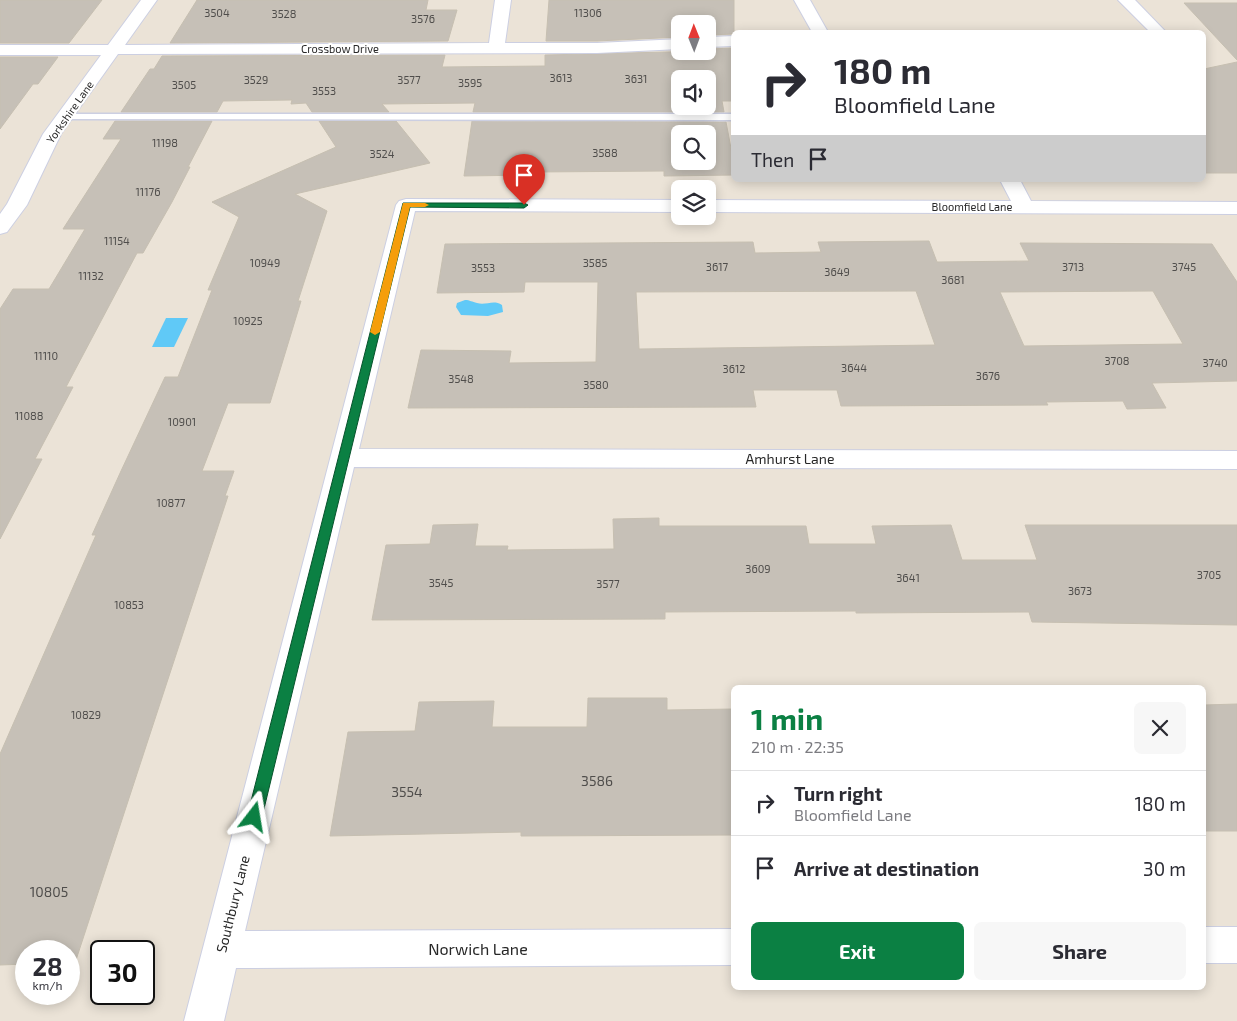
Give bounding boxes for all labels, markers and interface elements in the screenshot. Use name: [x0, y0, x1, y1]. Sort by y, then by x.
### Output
house number: 3504: [204, 6, 230, 19]
house number: 11306: [574, 6, 602, 19]
house number: 3528: [272, 7, 296, 20]
house number: 3576: [411, 12, 435, 25]
north arrow: [671, 15, 716, 60]
map controls: [671, 15, 716, 225]
street label: Crossbow Drive: [301, 42, 379, 55]
text: 180 m: [834, 49, 931, 91]
icon: right: [751, 50, 816, 115]
button: sound: [671, 70, 716, 115]
house number: 3613: [550, 71, 572, 84]
house number: 3631: [625, 72, 647, 85]
house number: 3529: [244, 73, 268, 86]
house number: 3577: [397, 73, 421, 86]
house number: 3595: [458, 76, 482, 89]
street label: Yorkshire Lane: [43, 78, 96, 145]
house number: 3505: [172, 78, 196, 91]
house number: 3553: [312, 84, 336, 97]
text: Bloomfield Lane: [834, 91, 996, 117]
button: search: [671, 125, 716, 170]
house number: 11198: [152, 136, 178, 149]
icon: arrive: [804, 145, 832, 173]
house number: 3588: [592, 146, 618, 159]
house number: 3524: [370, 147, 395, 160]
text: Then: [751, 148, 794, 171]
pin: [503, 154, 545, 205]
icon: arrive: [510, 161, 538, 189]
button: layers: [671, 180, 716, 225]
house number: 11176: [135, 185, 161, 198]
street label: Bloomfield Lane: [932, 200, 1012, 213]
house number: 11154: [104, 234, 130, 247]
house number: 10949: [250, 256, 280, 269]
house number: 3585: [583, 256, 607, 269]
house number: 3617: [706, 260, 729, 273]
house number: 3713: [1062, 260, 1084, 273]
house number: 3745: [1172, 260, 1196, 273]
house number: 3553: [471, 261, 495, 274]
house number: 3649: [824, 265, 850, 278]
house number: 11132: [78, 269, 104, 282]
house number: 3681: [941, 273, 965, 286]
house number: 10925: [233, 314, 263, 327]
house number: 11110: [34, 349, 58, 362]
house number: 3708: [1104, 354, 1130, 367]
house number: 3740: [1202, 356, 1228, 369]
house number: 3644: [841, 361, 867, 374]
house number: 3612: [723, 362, 745, 375]
house number: 3676: [976, 369, 1000, 382]
house number: 3548: [448, 372, 474, 385]
house number: 3580: [583, 378, 609, 391]
house number: 11088: [15, 409, 43, 422]
house number: 10901: [168, 415, 196, 428]
street label: Amhurst Lane: [746, 450, 834, 467]
house number: 10877: [157, 496, 186, 509]
house number: 3609: [745, 562, 771, 575]
house number: 3705: [1197, 568, 1221, 581]
house number: 3641: [896, 571, 920, 584]
house number: 3545: [429, 576, 453, 589]
house number: 3577: [596, 577, 620, 590]
house number: 3673: [1068, 584, 1092, 597]
house number: 10853: [114, 598, 144, 611]
text: 1 min: [751, 700, 823, 736]
button: close: [1134, 702, 1186, 754]
house number: 10829: [71, 708, 101, 721]
text: 210 m · 22:35: [751, 737, 844, 756]
house number: 3586: [581, 772, 613, 789]
text: Turn right: [794, 782, 882, 805]
house number: 3554: [391, 783, 423, 800]
icon: right: [751, 789, 779, 817]
position arrow: [227, 790, 279, 842]
text: 180 m: [1135, 792, 1186, 815]
text: Bloomfield Lane: [794, 805, 912, 824]
street label: Southbury Lane: [212, 854, 253, 954]
icon: arrive: [751, 854, 779, 882]
text: Arrive at destination: [794, 857, 979, 880]
text: 30 m: [1143, 857, 1186, 880]
house number: 10805: [30, 883, 68, 900]
button: Exit: [751, 922, 964, 980]
button: Share: [974, 922, 1186, 980]
street label: Norwich Lane: [428, 939, 528, 958]
speed limit sign: 30: [90, 940, 155, 1005]
text: 28: [32, 951, 63, 981]
text: km/h: [33, 978, 62, 992]

